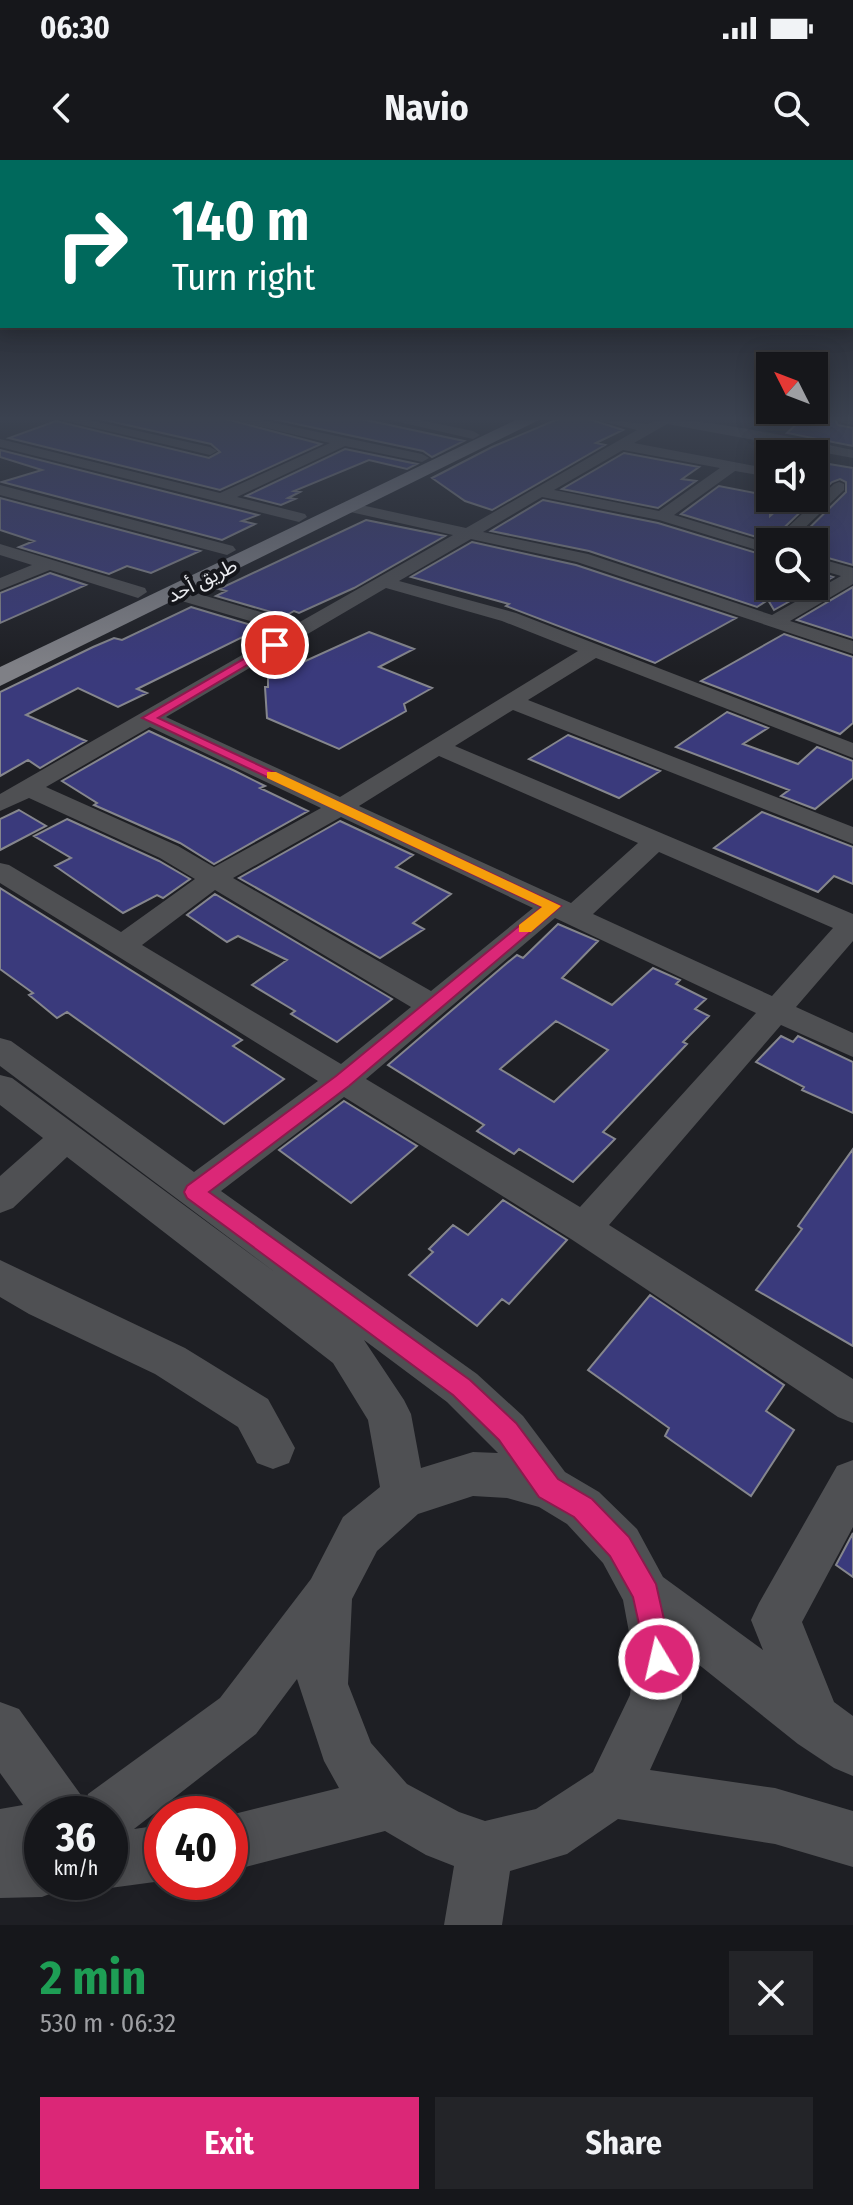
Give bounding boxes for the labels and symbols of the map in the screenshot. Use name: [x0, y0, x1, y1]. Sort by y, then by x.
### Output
north arrow: [756, 352, 828, 424]
street label: طريق أحد: [163, 553, 241, 608]
pin: [241, 611, 309, 679]
position arrow: [617, 1617, 701, 1701]
speed limit sign: 40: [144, 1796, 248, 1900]

